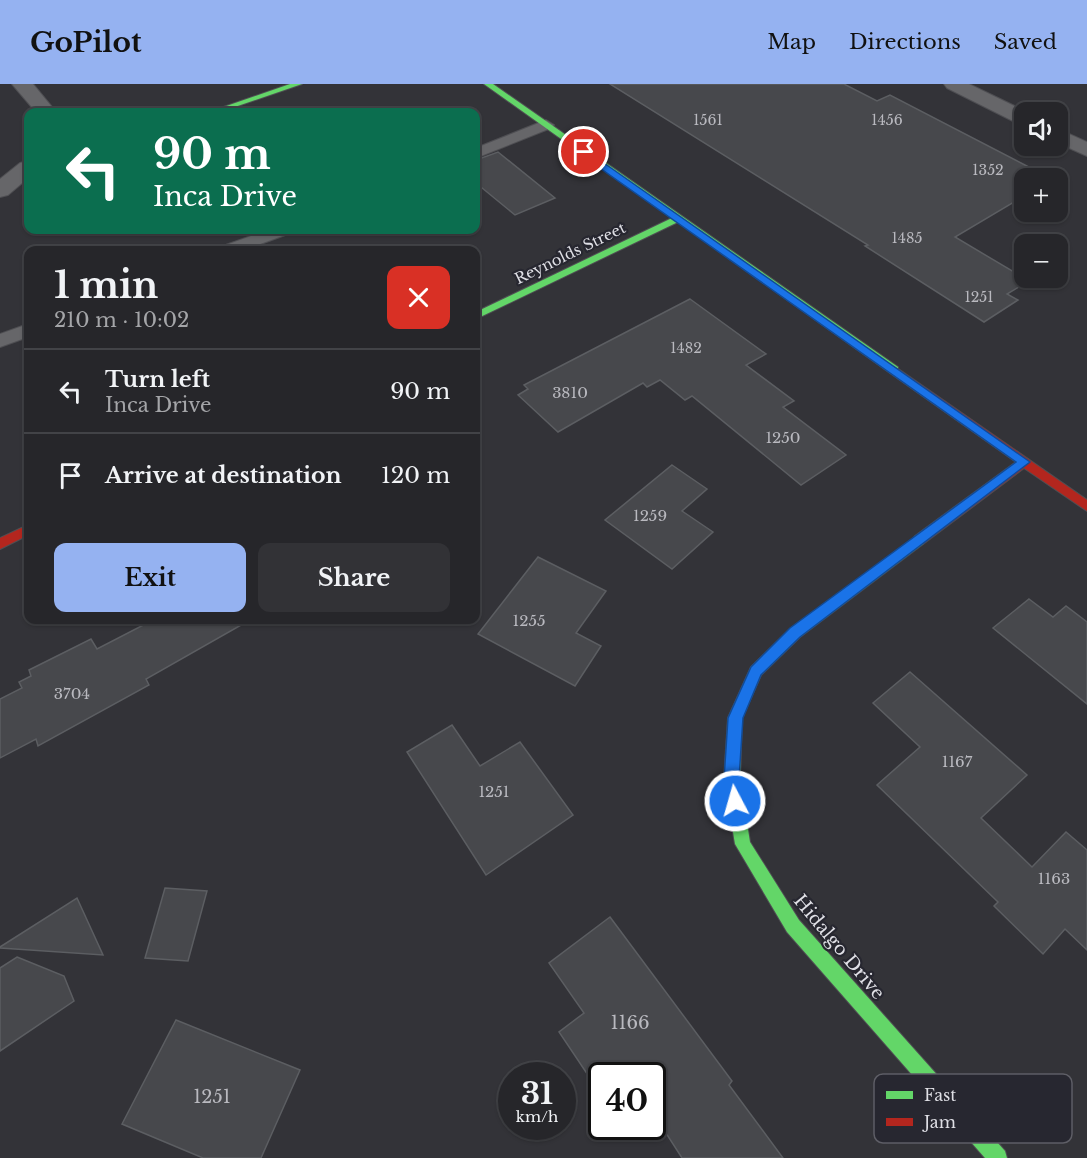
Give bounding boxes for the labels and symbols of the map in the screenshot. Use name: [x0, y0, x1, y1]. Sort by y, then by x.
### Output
house number: 1561: [693, 111, 723, 129]
house number: 1456: [871, 111, 903, 129]
pin: [558, 126, 609, 177]
house number: 1352: [972, 161, 1004, 179]
street label: Reynolds Street: [511, 218, 629, 288]
house number: 1485: [892, 229, 922, 247]
house number: 1251: [964, 288, 994, 306]
house number: 1482: [670, 339, 702, 357]
house number: 3810: [552, 383, 588, 402]
house number: 1250: [765, 428, 801, 447]
house number: 1259: [633, 506, 667, 525]
house number: 1255: [513, 611, 545, 630]
house number: 3704: [54, 684, 90, 703]
house number: 1167: [942, 752, 973, 771]
position arrow: [703, 769, 767, 833]
house number: 1251: [478, 782, 510, 801]
house number: 1163: [1038, 869, 1070, 888]
street label: Hidalgo Drive: [789, 890, 889, 1004]
house number: 1166: [610, 1012, 650, 1034]
speed limit sign: 40: [588, 1062, 666, 1140]
legend: [874, 1074, 1072, 1143]
text: Fast: [924, 1085, 956, 1105]
house number: 1251: [193, 1086, 231, 1108]
text: Jam: [922, 1112, 956, 1132]

